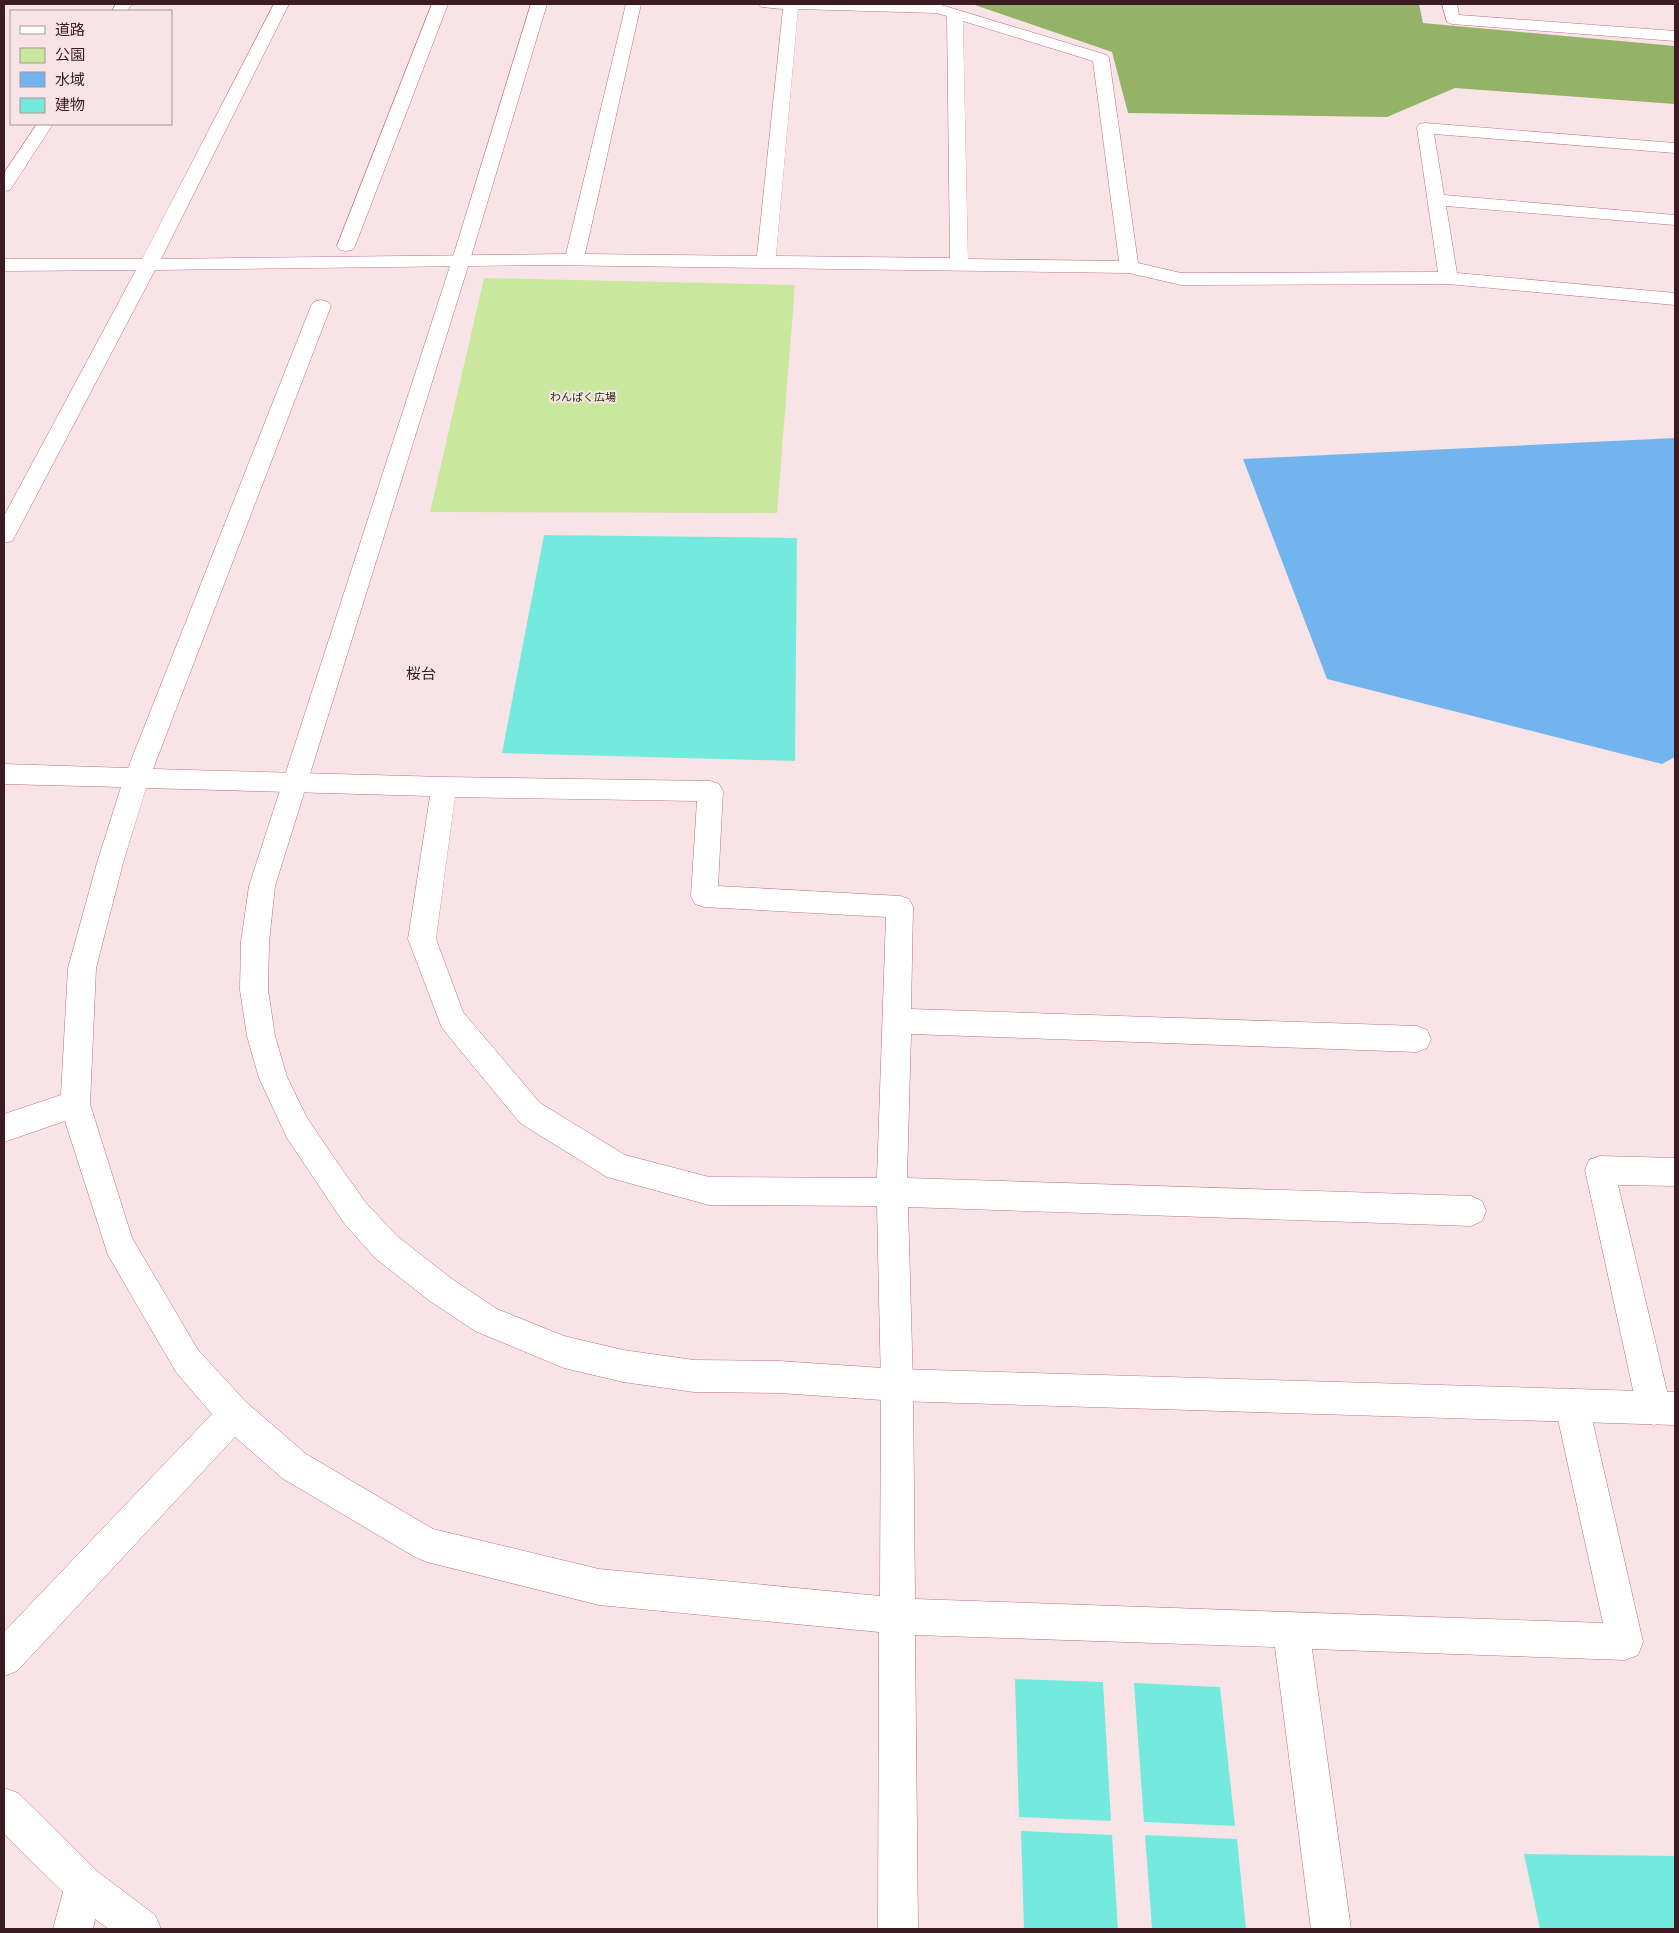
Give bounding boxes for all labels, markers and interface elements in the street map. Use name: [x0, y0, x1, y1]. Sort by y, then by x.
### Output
legend: [10, 10, 172, 125]
text: 道路: [55, 19, 85, 39]
text: 公園: [55, 44, 85, 64]
text: 水域: [55, 69, 85, 89]
text: 建物: [55, 94, 85, 114]
park label: わんぱく広場: [550, 389, 616, 404]
district label: 桜台: [406, 663, 436, 683]

